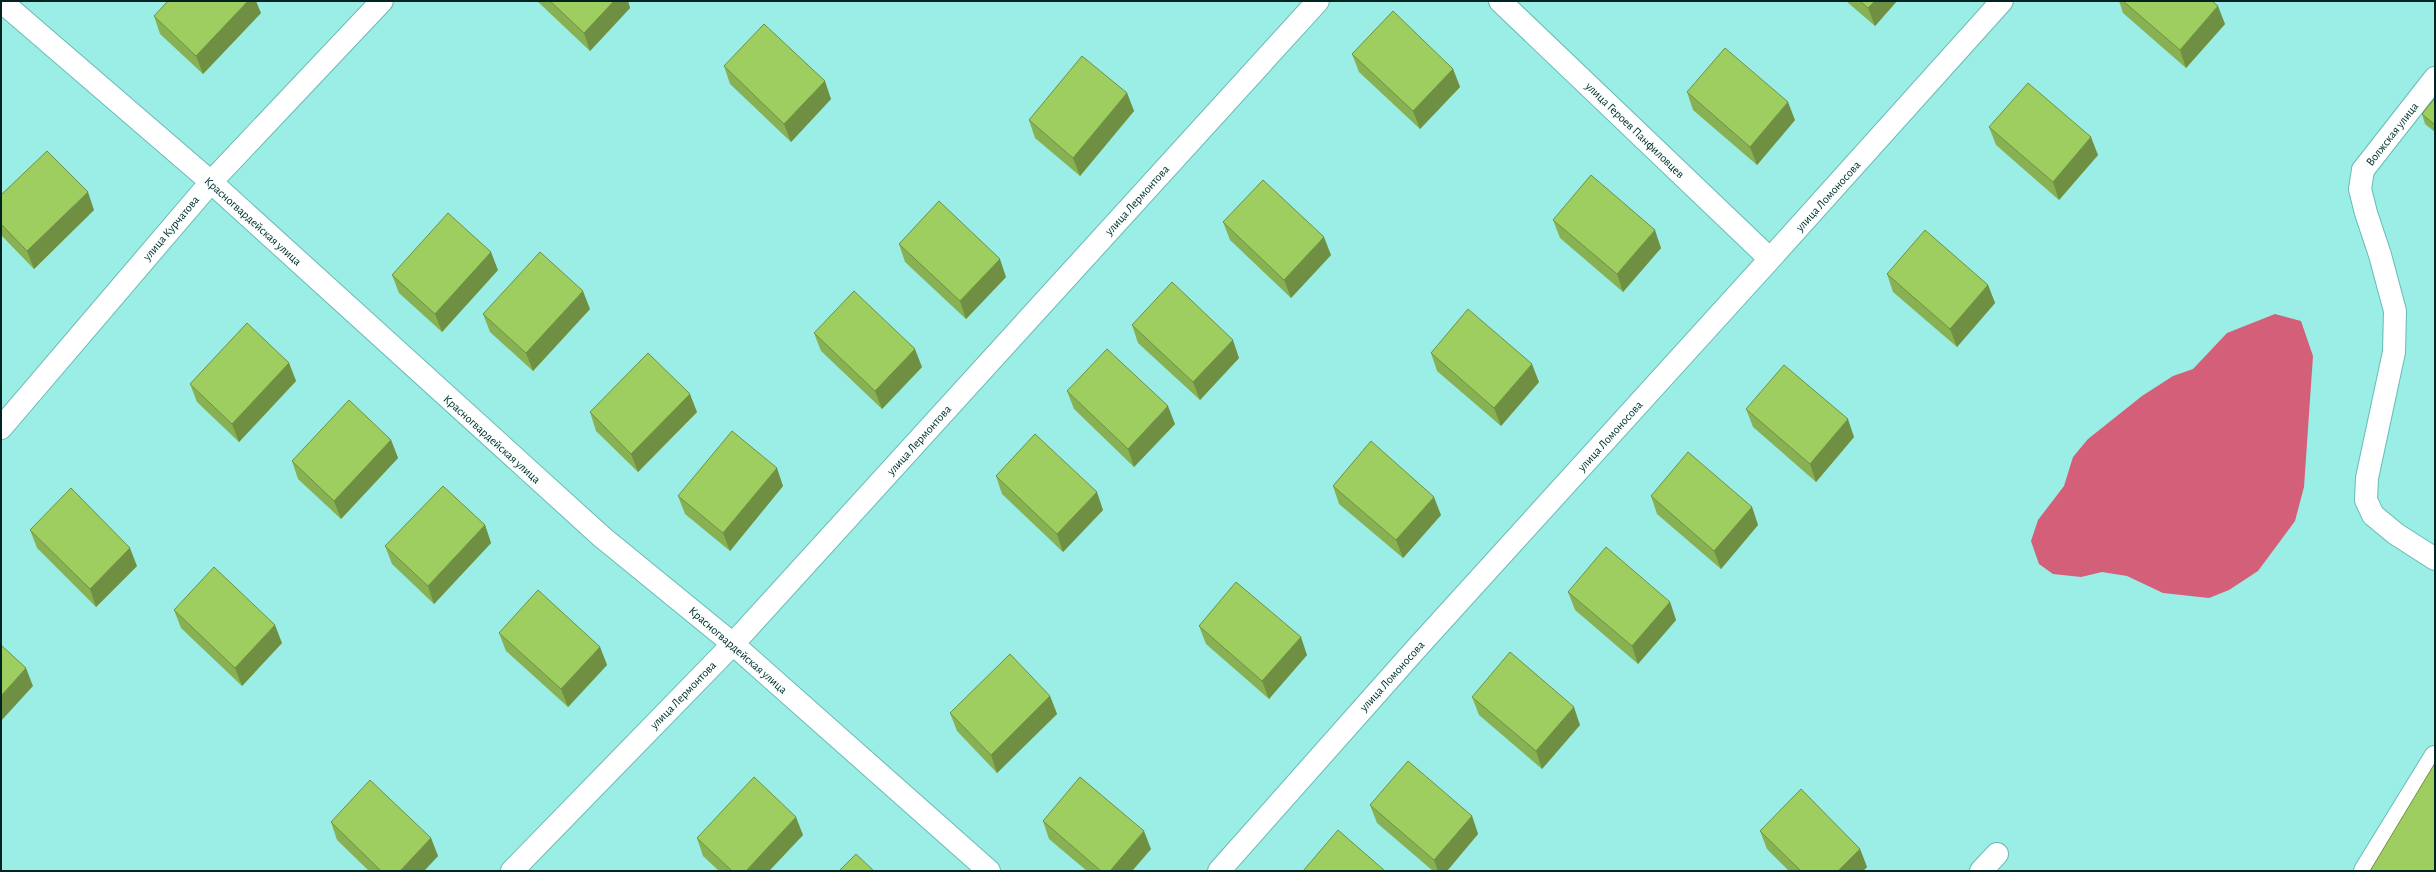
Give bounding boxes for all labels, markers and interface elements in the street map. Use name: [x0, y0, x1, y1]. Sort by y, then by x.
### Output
street label: улица Героев Панфиловцев: [1582, 79, 1687, 181]
street label: Волжская улица: [2364, 100, 2422, 169]
street label: улица Ломоносова: [1793, 158, 1864, 235]
street label: улица Лермонтова: [1102, 162, 1172, 239]
street label: Красногвардейская улица: [202, 174, 304, 269]
street label: улица Курчатова: [140, 193, 202, 264]
street label: Красногвардейская улица: [441, 392, 543, 487]
street label: улица Ломоносова: [1575, 398, 1646, 475]
street label: улица Лермонтова: [884, 402, 954, 479]
street label: Красногвардейская улица: [686, 604, 790, 697]
street label: улица Ломоносова: [1357, 638, 1428, 715]
street label: улица Лермонтова: [647, 658, 719, 733]

